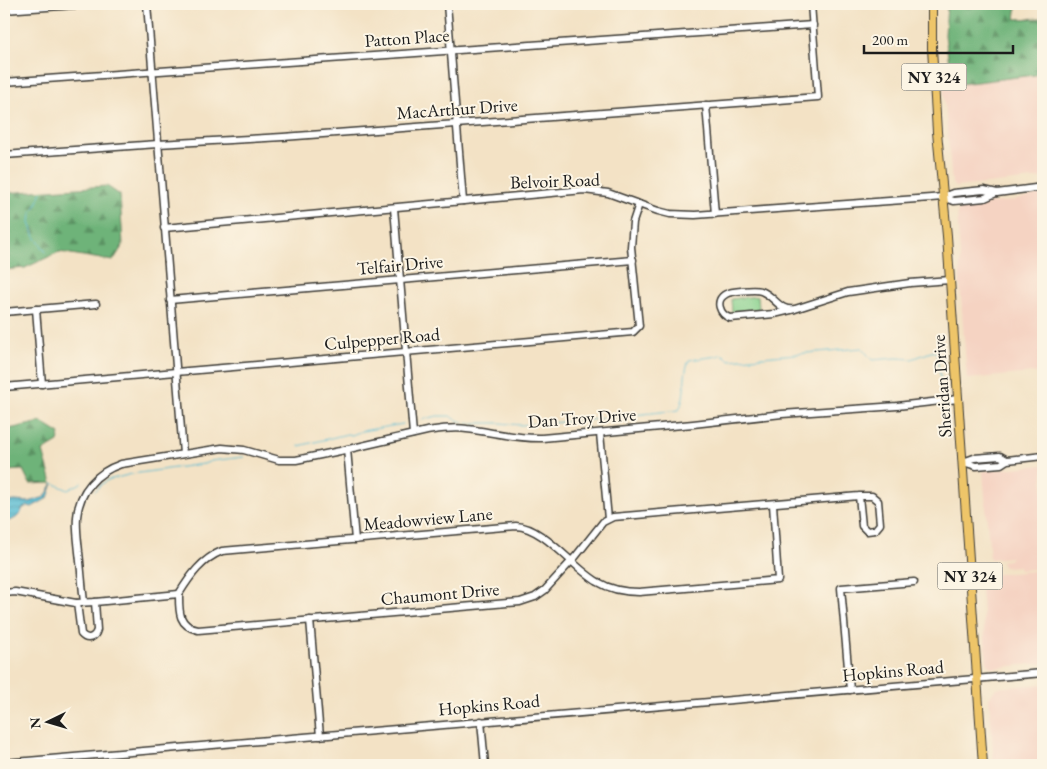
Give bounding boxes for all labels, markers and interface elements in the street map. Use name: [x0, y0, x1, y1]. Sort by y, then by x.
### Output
scale bar: [864, 22, 1013, 54]
street label: Patton Place: [364, 23, 450, 52]
text: 200 m: [872, 30, 909, 49]
road number: NY 324: [902, 64, 966, 90]
street label: MacArthur Drive: [396, 93, 518, 124]
street label: Belvoir Road: [510, 167, 601, 194]
street label: Telfair Drive: [356, 249, 444, 280]
street label: Culpepper Road: [323, 322, 442, 355]
street label: Sheridan Drive: [926, 334, 957, 438]
street label: Dan Troy Drive: [527, 402, 637, 433]
street label: Meadowview Lane: [362, 501, 494, 536]
road number: NY 324: [938, 562, 1002, 590]
street label: Chaumont Drive: [380, 577, 500, 610]
street label: Hopkins Road: [841, 655, 946, 686]
street label: Hopkins Road: [437, 689, 542, 720]
north arrow: [22, 696, 72, 746]
text: N: [26, 716, 45, 730]

